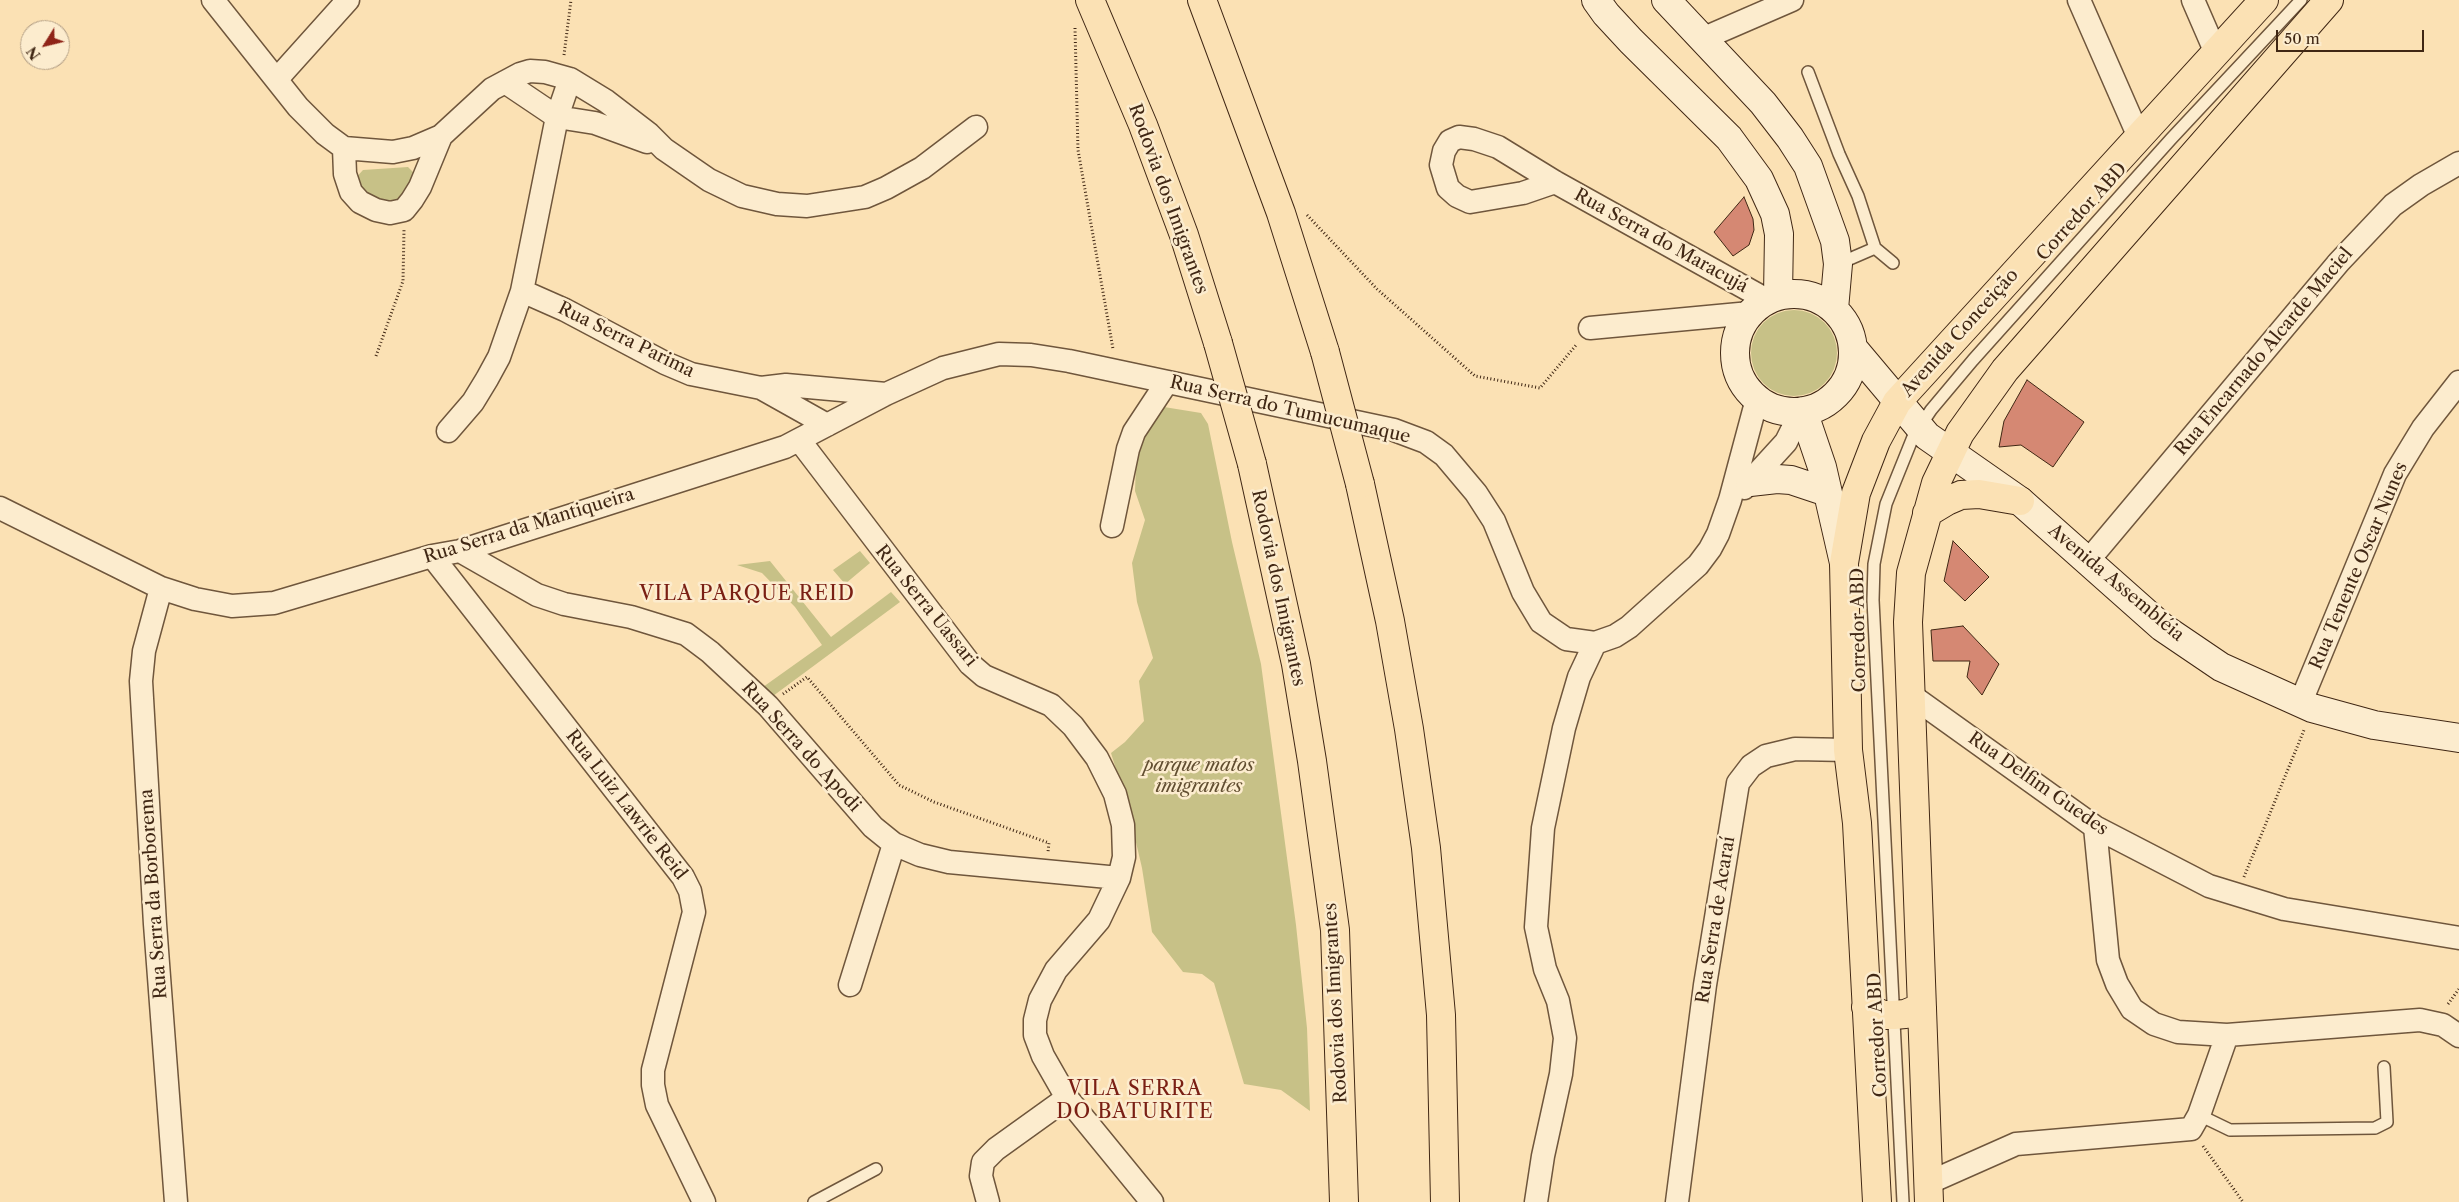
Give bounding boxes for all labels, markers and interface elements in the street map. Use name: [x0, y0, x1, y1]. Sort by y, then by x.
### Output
north arrow: [20, 20, 70, 70]
scale bar: [2279, 20, 2426, 52]
text: 50 m: [2284, 29, 2320, 48]
text: N: [23, 43, 45, 63]
street label: Rodovia dos Imigrantes: [1124, 101, 1212, 297]
street label: Corredor ABD: [2032, 158, 2132, 266]
street label: Rua Serra do Maracujá: [1570, 184, 1752, 298]
street label: Rua Encarnado Alcarde Maciel: [2171, 244, 2357, 460]
street label: Avenida Conceição: [1897, 265, 2023, 401]
street label: Rua Serra Parima: [554, 298, 698, 382]
street label: Rua Serra do Tumucumaque: [1168, 372, 1412, 448]
street label: Rua Tenente Oscar Nunes: [2305, 459, 2413, 673]
street label: Rua Serra da Mantiqueira: [421, 484, 637, 568]
street label: Rodovia dos Imigrantes: [1247, 488, 1309, 688]
street label: Avenida Assembléia: [2044, 520, 2188, 646]
street label: Rua Serra Uassari: [870, 541, 982, 671]
street label: Corredor ABD: [1847, 567, 1871, 693]
district label: VILA PARQUE REID: [637, 582, 857, 606]
street label: Rua Serra do Apodi: [737, 678, 865, 816]
street label: Rua Luiz Lawrie Reid: [561, 726, 691, 884]
street label: Rua Delfim Guedes: [1964, 728, 2112, 840]
park label: parque matos imigrantes: [1144, 755, 1254, 798]
street label: Rua Serra da Borborema: [136, 788, 172, 1000]
street label: Rua Serra de Acaraí: [1692, 835, 1740, 1005]
street label: Rodovia dos Imigrantes: [1320, 902, 1352, 1104]
street label: Corredor ABD: [1864, 972, 1892, 1098]
district label: VILA SERRA DO BATURITE: [1055, 1077, 1215, 1124]

